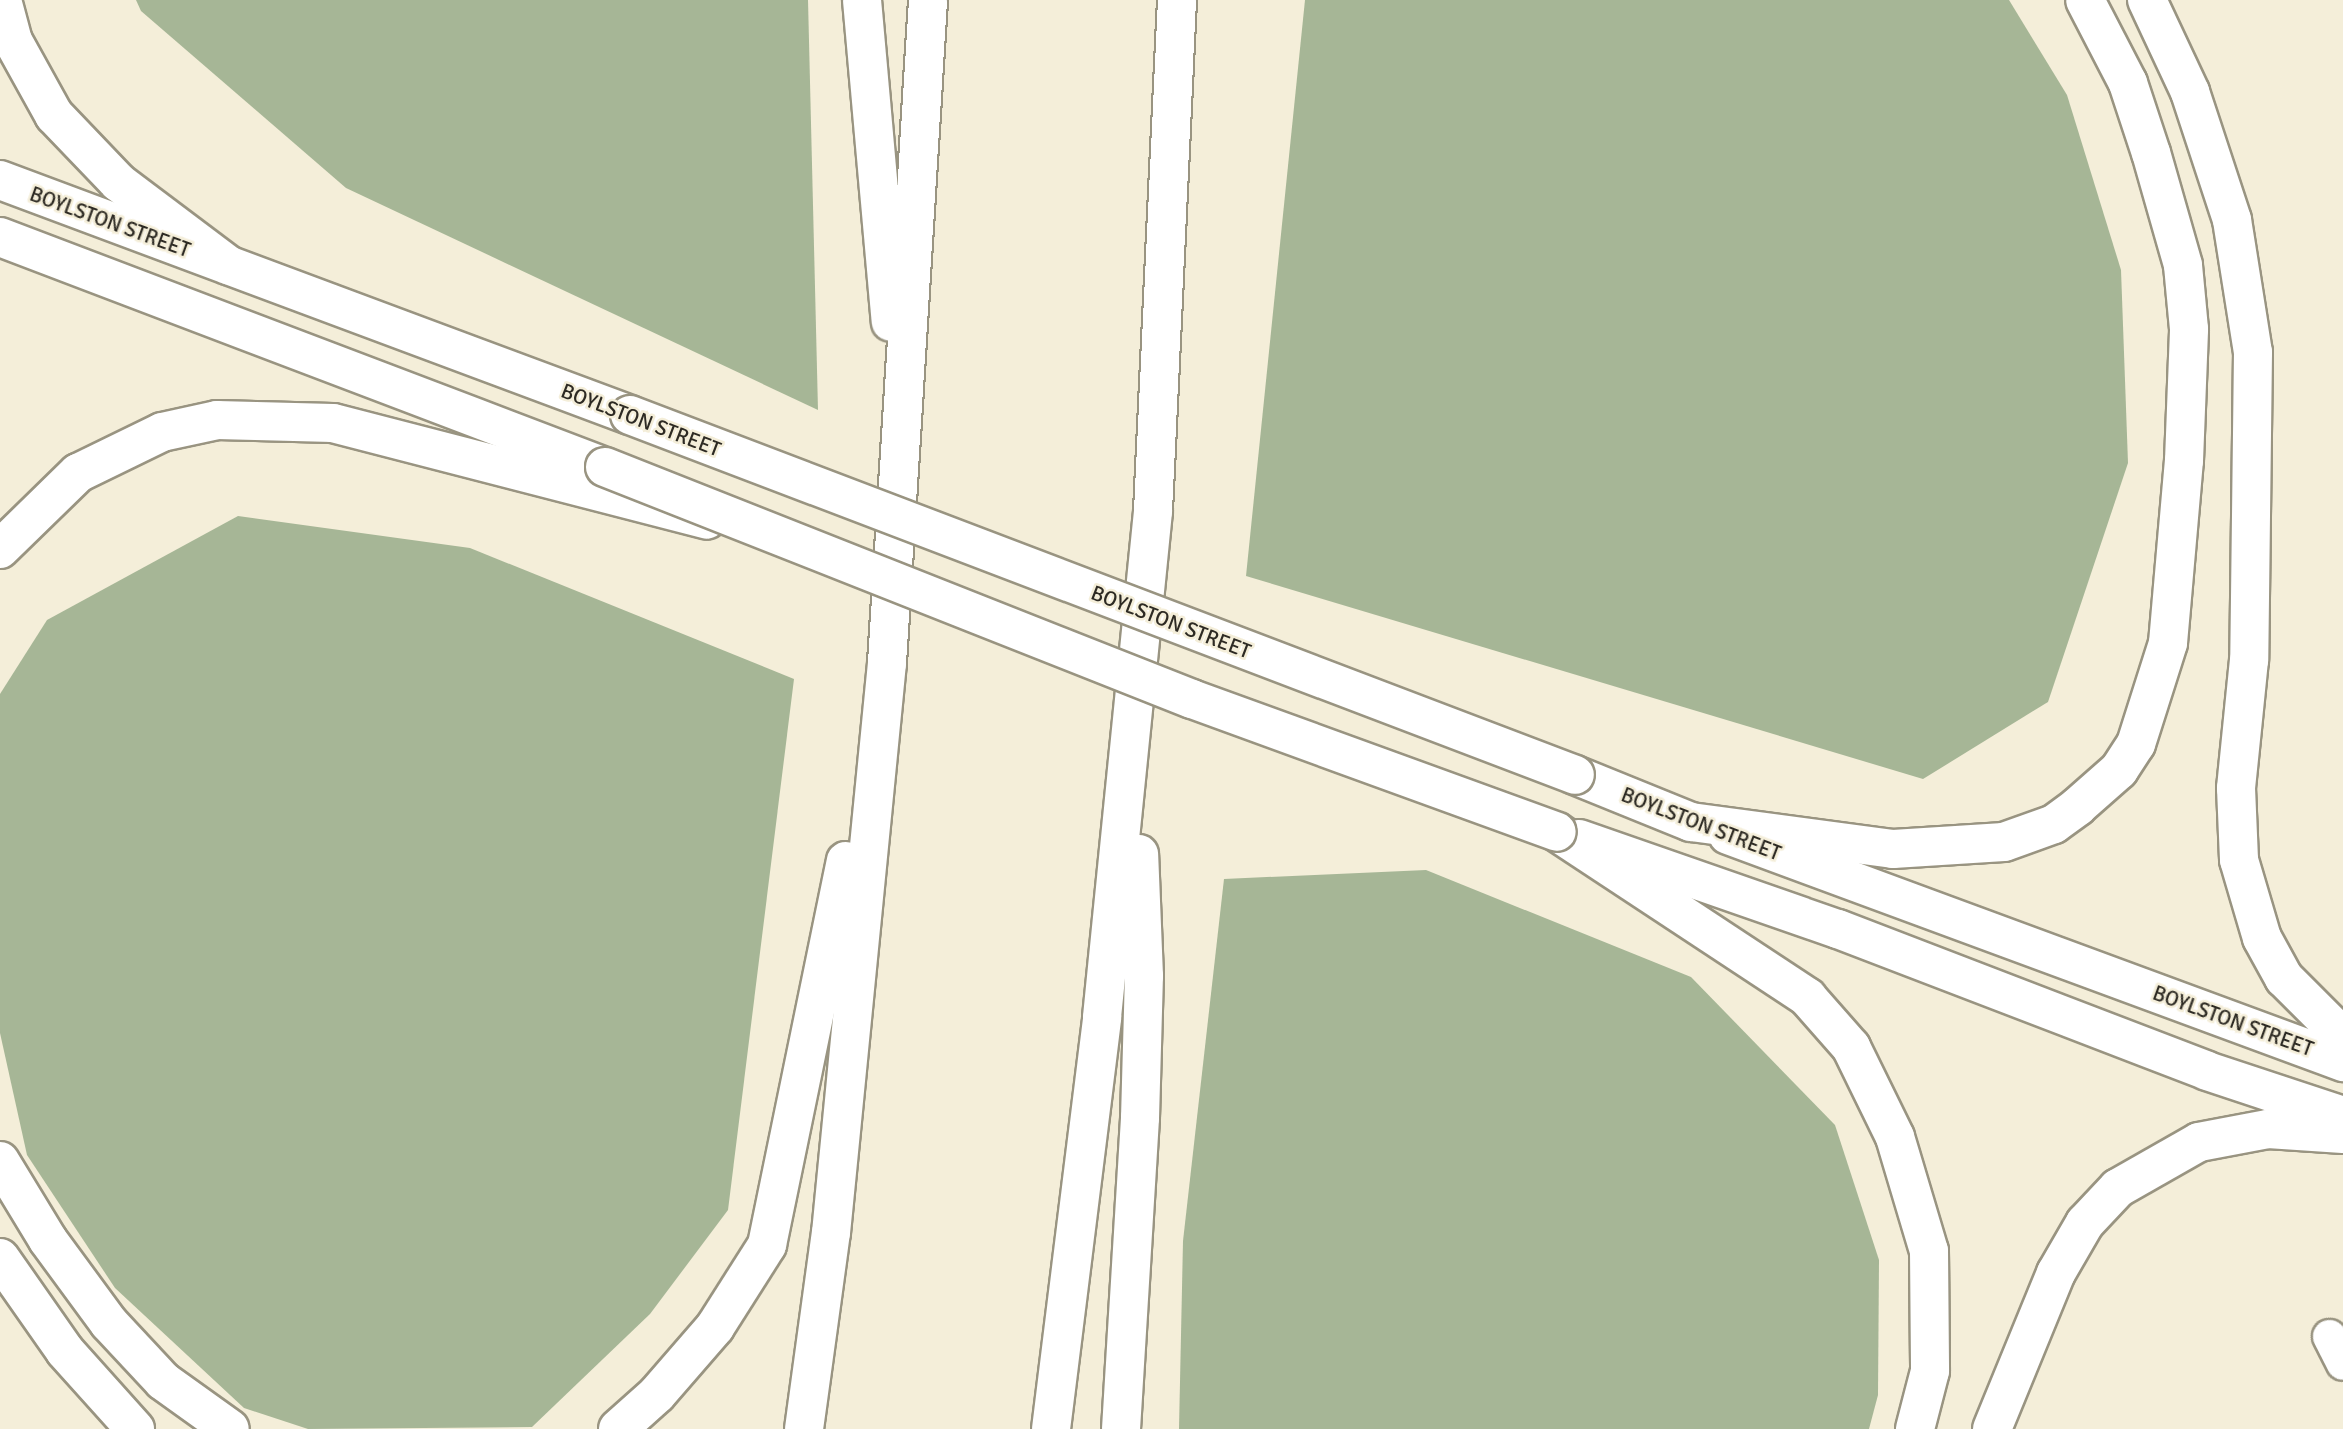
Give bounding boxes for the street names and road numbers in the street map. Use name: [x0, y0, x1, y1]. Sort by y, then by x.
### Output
street label: BOYLSTON STREET: [26, 181, 194, 263]
street label: BOYLSTON STREET: [558, 378, 724, 462]
street label: BOYLSTON STREET: [1088, 580, 1254, 664]
street label: BOYLSTON STREET: [1618, 782, 1784, 866]
street label: BOYLSTON STREET: [2149, 980, 2317, 1062]

